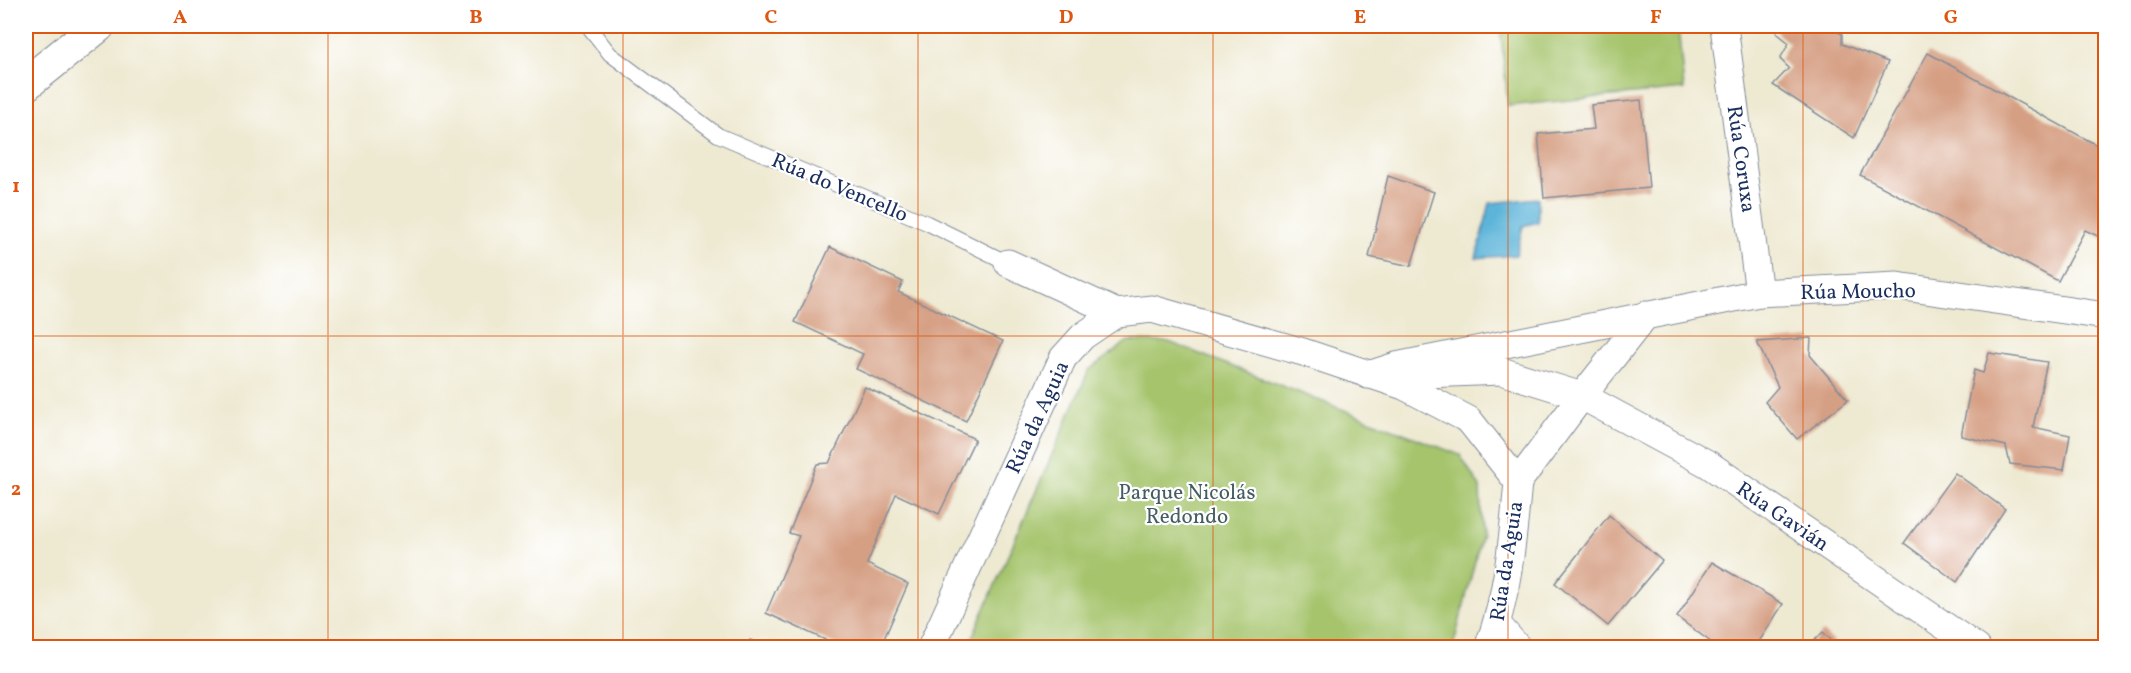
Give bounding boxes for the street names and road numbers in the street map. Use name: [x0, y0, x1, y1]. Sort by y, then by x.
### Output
street label: Rúa Coruxa: [1719, 104, 1762, 215]
street label: Rúa do Vencello: [767, 147, 912, 230]
street label: Rúa Moucho: [1800, 277, 1916, 308]
street label: Rúa da Aguia: [1000, 356, 1077, 479]
street label: Rúa Gavián: [1730, 475, 1834, 559]
street label: Rúa da Aguia: [1484, 499, 1531, 624]

